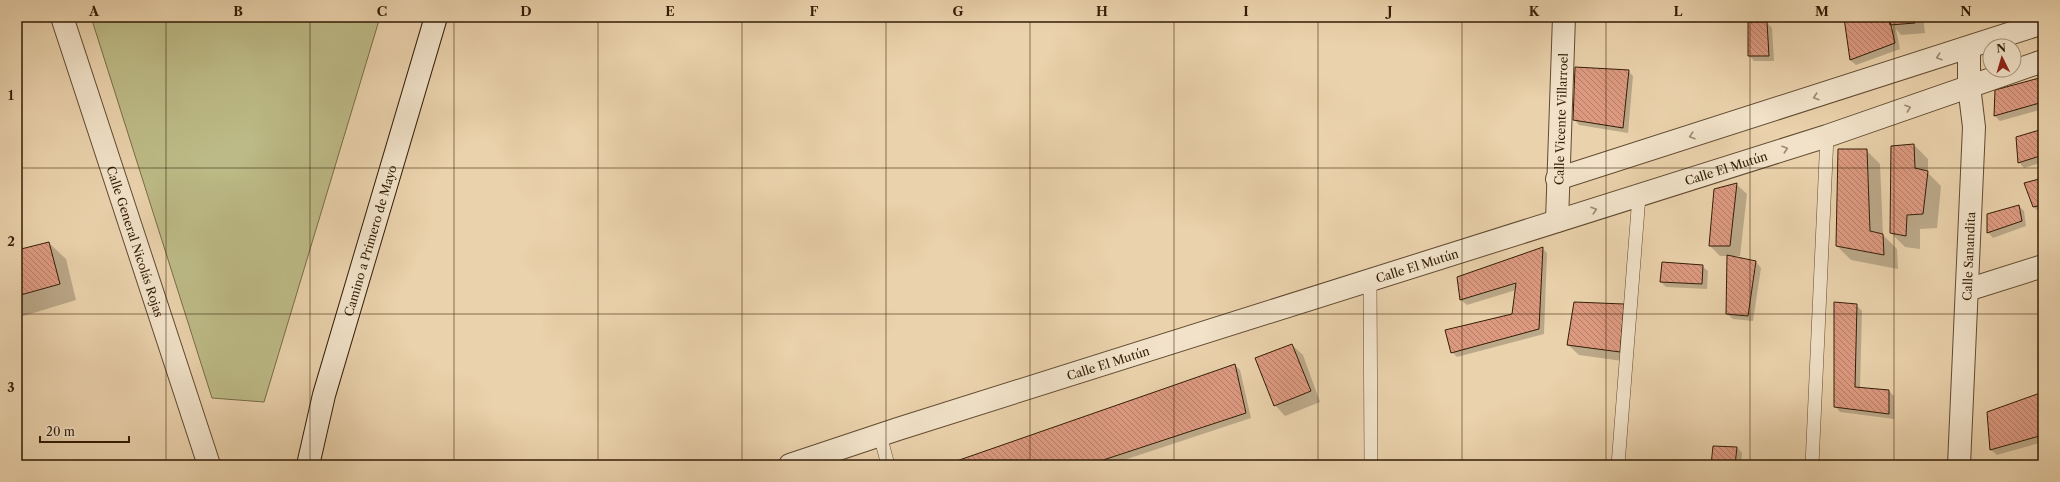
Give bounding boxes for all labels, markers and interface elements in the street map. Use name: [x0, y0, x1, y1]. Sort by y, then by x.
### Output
text: A: [88, 3, 100, 19]
text: B: [233, 3, 243, 19]
text: C: [377, 3, 387, 19]
text: D: [520, 3, 532, 19]
text: E: [665, 3, 675, 19]
text: F: [810, 3, 819, 19]
text: G: [952, 3, 964, 19]
text: H: [1096, 3, 1108, 19]
text: I: [1243, 3, 1249, 19]
text: J: [1385, 3, 1393, 19]
text: K: [1529, 3, 1540, 19]
text: L: [1674, 3, 1683, 19]
text: M: [1815, 3, 1829, 19]
text: N: [1960, 3, 1972, 19]
north arrow: [1982, 38, 2022, 78]
text: N: [1996, 41, 2007, 55]
street label: Calle Vicente Villarroel: [1551, 52, 1570, 185]
one-way arrow: [1936, 52, 1943, 61]
text: 1: [8, 87, 14, 103]
one-way arrow: [1812, 92, 1819, 101]
one-way arrow: [1904, 104, 1911, 112]
one-way arrow: [1688, 131, 1695, 140]
one-way arrow: [1781, 145, 1788, 154]
street label: Calle El Mutún: [1683, 148, 1770, 188]
street label: Camino a Primero de Mayo: [340, 163, 399, 318]
street label: Calle General Nicolás Rojas: [104, 164, 167, 319]
one-way arrow: [1590, 206, 1597, 214]
street label: Calle Sanandita: [1959, 211, 1978, 301]
text: 2: [7, 233, 15, 249]
street label: Calle El Mutún: [1374, 245, 1461, 285]
street label: Calle El Mutún: [1065, 343, 1152, 383]
text: 3: [7, 379, 15, 395]
scale bar: [40, 418, 129, 444]
text: 20 m: [46, 424, 75, 439]

